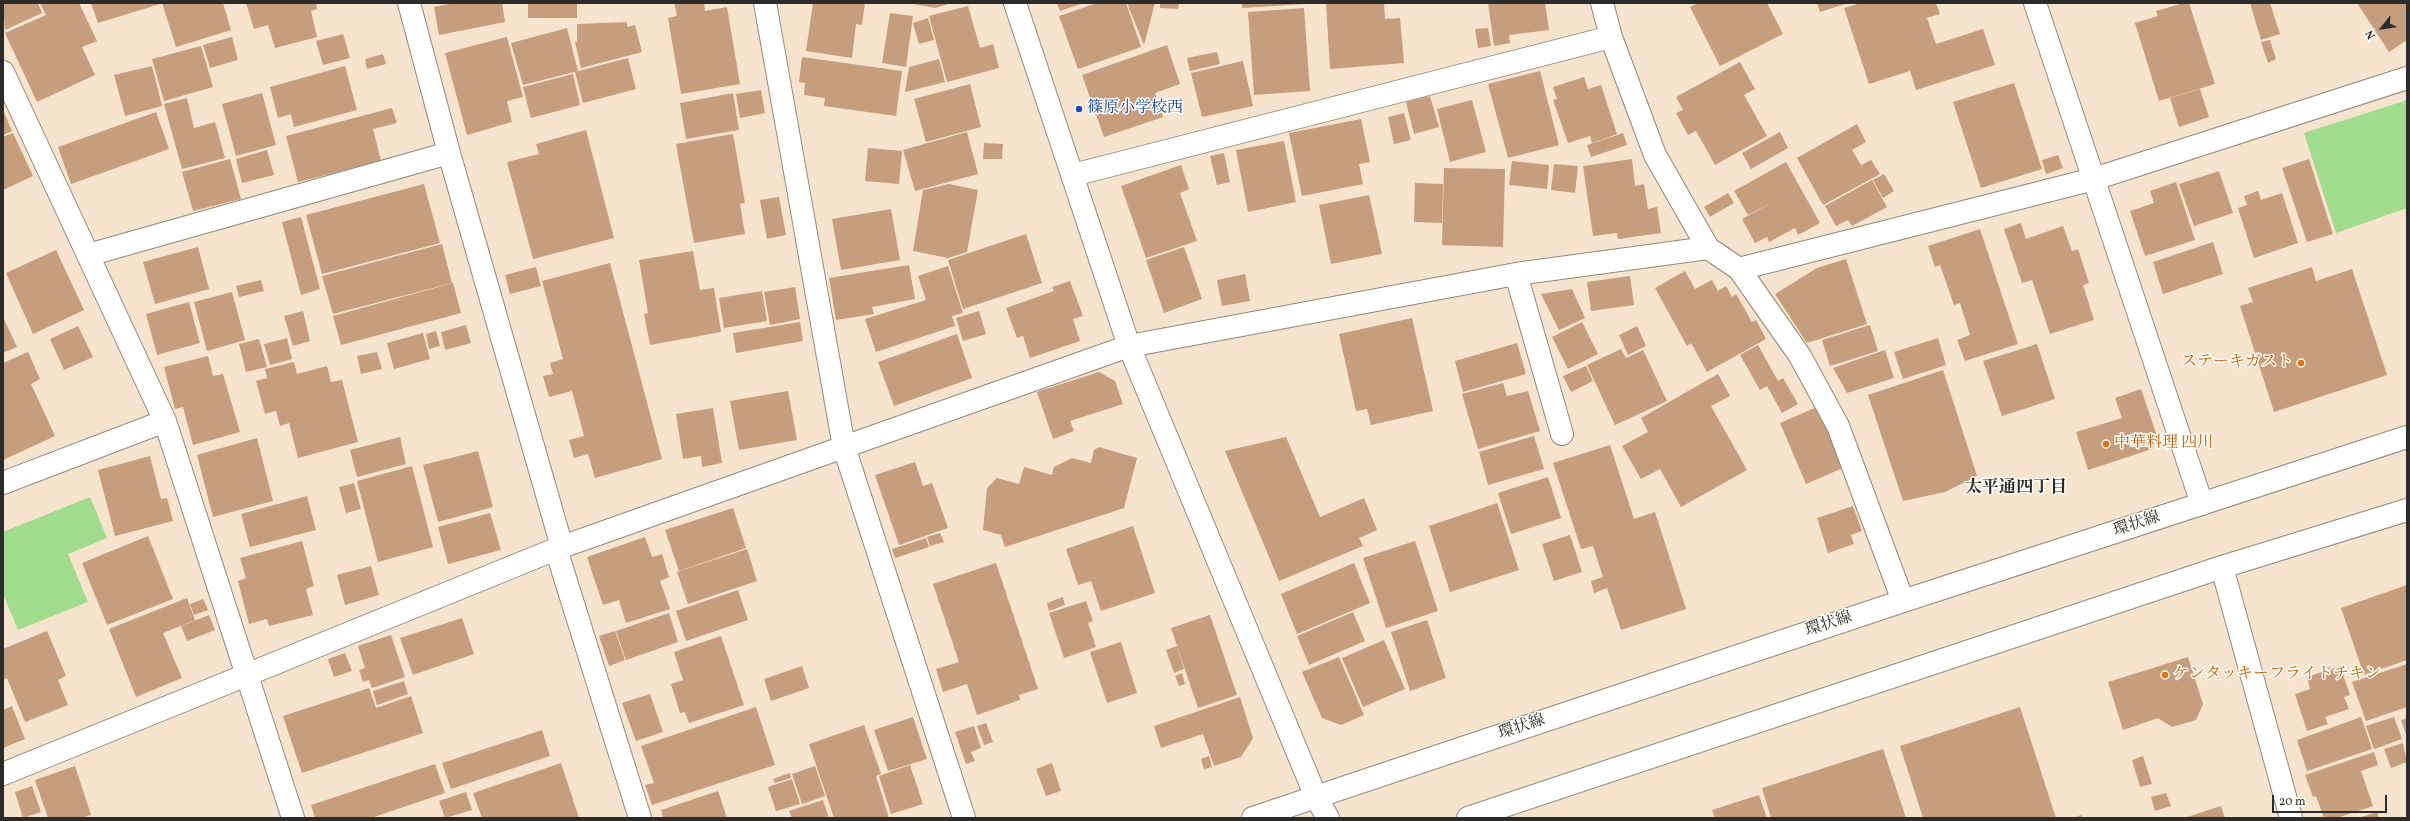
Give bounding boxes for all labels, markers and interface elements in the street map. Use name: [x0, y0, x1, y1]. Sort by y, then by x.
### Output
north arrow: [2362, 8, 2402, 48]
text: N: [2363, 27, 2380, 41]
place label: 篠原小学校西: [1087, 99, 1183, 119]
marker: 篠原小学校西: [1074, 104, 1084, 114]
place label: ステーキガスト: [2181, 353, 2293, 373]
marker: ステーキガスト: [2296, 358, 2306, 368]
place label: 中華料理 四川: [2114, 434, 2213, 454]
marker: 中華料理 四川: [2101, 439, 2111, 449]
district label: 太平通四丁目: [1965, 479, 2067, 499]
street label: 環状線: [2111, 508, 2163, 542]
street label: 環状線: [1803, 608, 1855, 642]
place label: ケンタッキーフライドチキン: [2173, 665, 2381, 685]
marker: ケンタッキーフライドチキン: [2160, 670, 2170, 680]
street label: 環状線: [1496, 711, 1548, 745]
scale bar: [2274, 787, 2389, 813]
text: 20 m: [2279, 794, 2306, 810]

